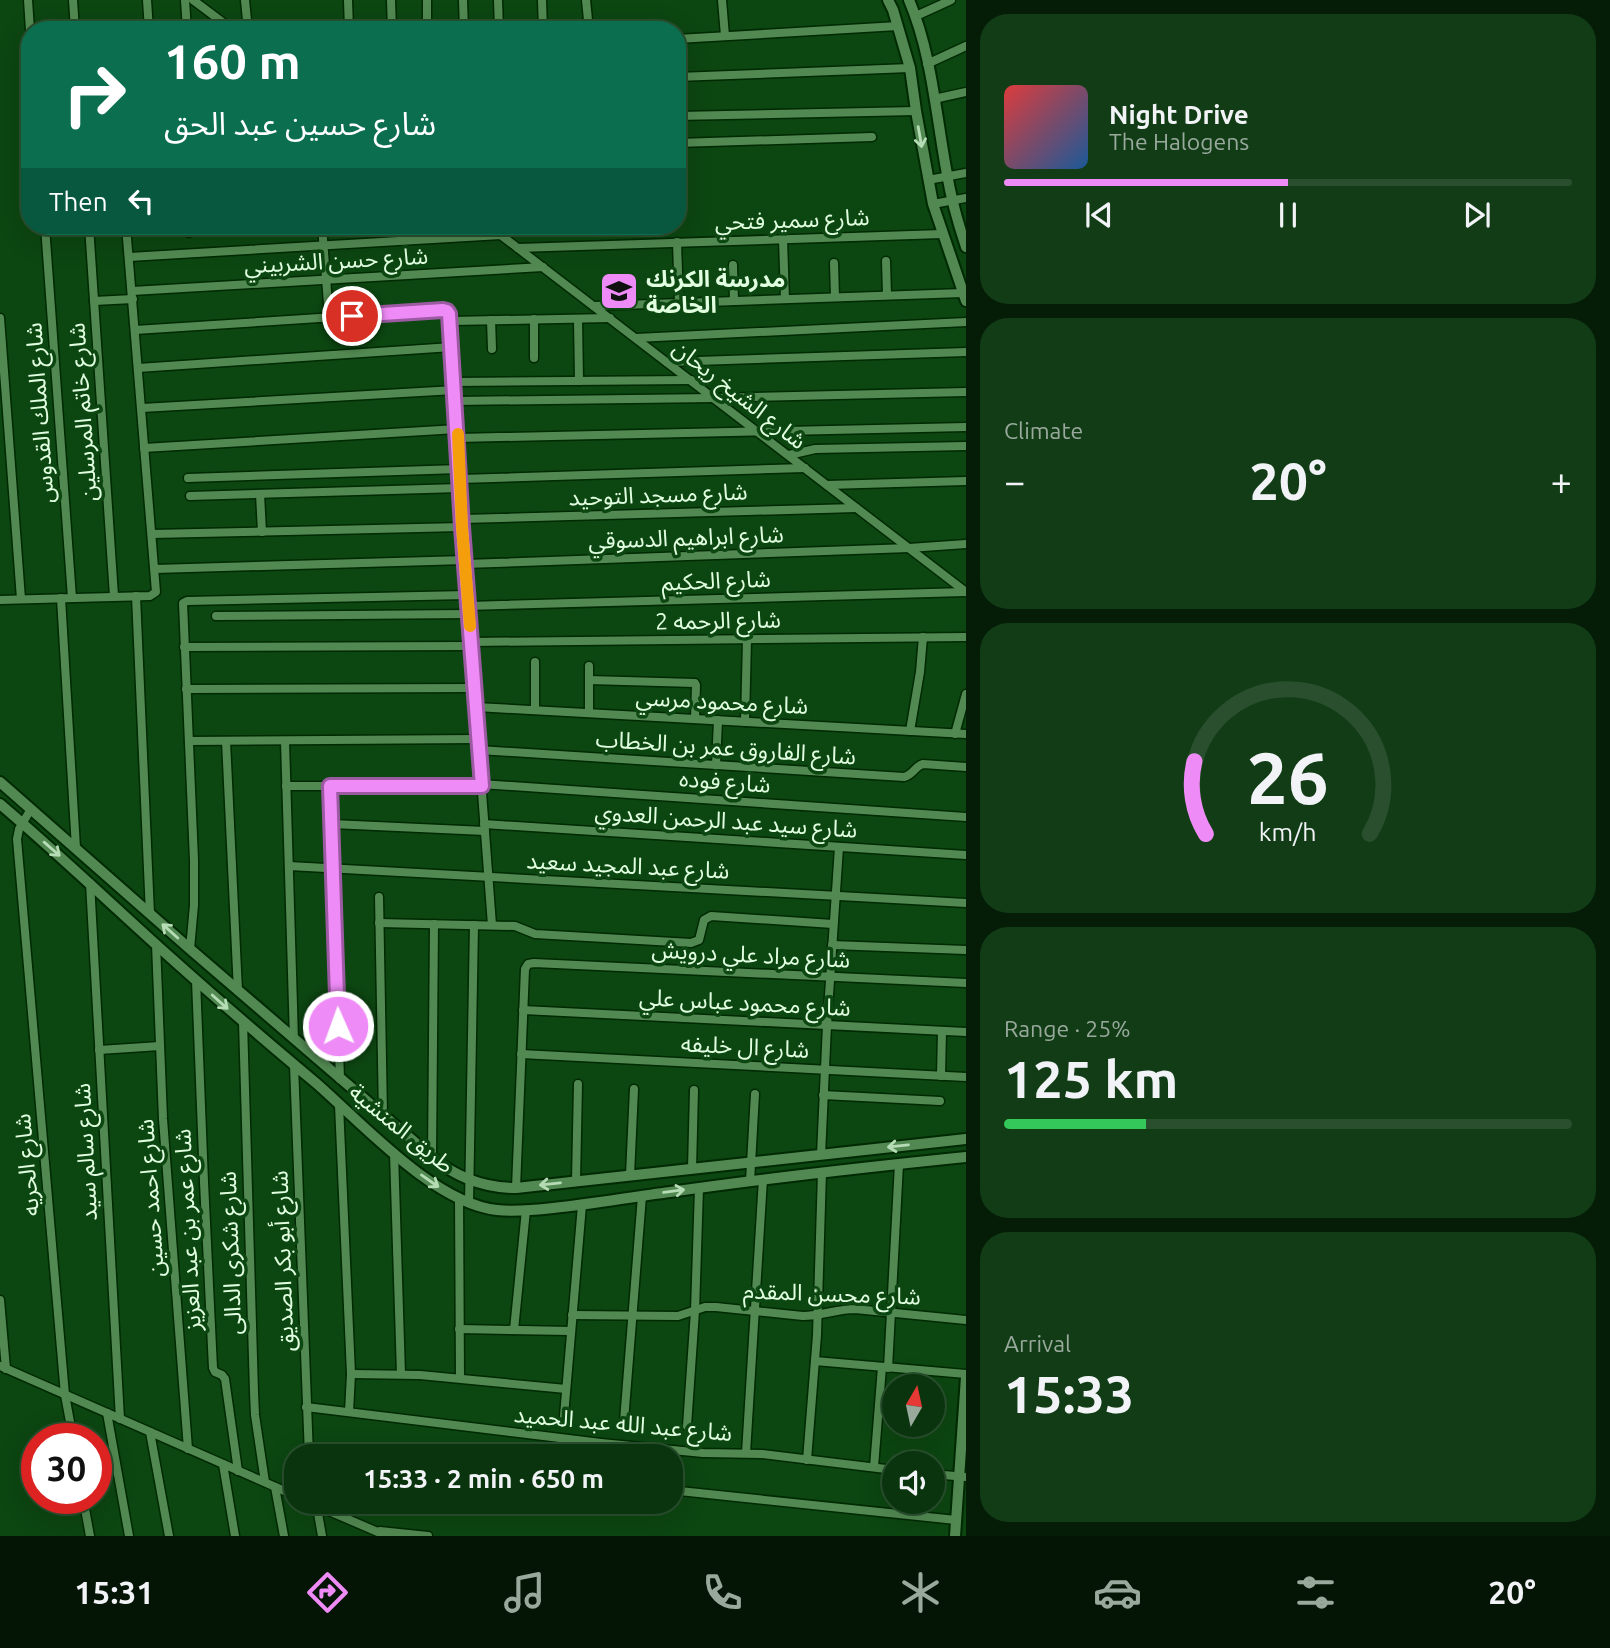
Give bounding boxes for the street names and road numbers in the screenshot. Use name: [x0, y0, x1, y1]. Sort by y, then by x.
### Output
street label: شارع سمير فتحي: [714, 204, 870, 240]
street label: شارع حسن الشربيني: [243, 243, 429, 283]
street label: شارع الملك القدوس: [20, 321, 63, 504]
street label: شارع خاتم المرسلين: [63, 322, 106, 502]
street label: شارع الشيخ ريحان: [666, 334, 811, 458]
street label: شارع مسجد التوحيد: [568, 478, 748, 515]
street label: شارع ابراهيم الدسوقي: [588, 521, 784, 558]
street label: شارع الحكيم: [661, 566, 771, 599]
street label: شارع الرحمه 2: [655, 606, 781, 639]
street label: شارع محمود مرسي: [635, 684, 809, 723]
street label: شارع الفاروق عمر بن الخطاب: [595, 725, 857, 774]
street label: شارع فوده: [678, 765, 772, 802]
street label: شارع سيد عبد الرحمن العدوي: [593, 798, 858, 847]
street label: شارع عبد المجيد سعيد: [526, 847, 730, 888]
street label: شارع مراد علي درويش: [651, 936, 851, 977]
street label: شارع محمود عباس علي: [638, 984, 851, 1025]
street label: شارع ال خليفه: [680, 1030, 810, 1067]
street label: طريق المنشية: [344, 1078, 459, 1179]
street label: شارع سالم سيد: [69, 1082, 106, 1221]
street label: شارع الحريه: [9, 1112, 48, 1217]
street label: شارع احمد حسين: [132, 1118, 173, 1278]
street label: شارع عمر بن عبد العزيز: [169, 1128, 210, 1333]
street label: شارع أبو بكر الصديق: [265, 1170, 303, 1352]
street label: شارع شكرى الدالى: [215, 1171, 250, 1335]
street label: شارع محسن المقدم: [742, 1277, 921, 1315]
street label: شارع عبد الله عبد الحميد: [512, 1401, 733, 1450]

